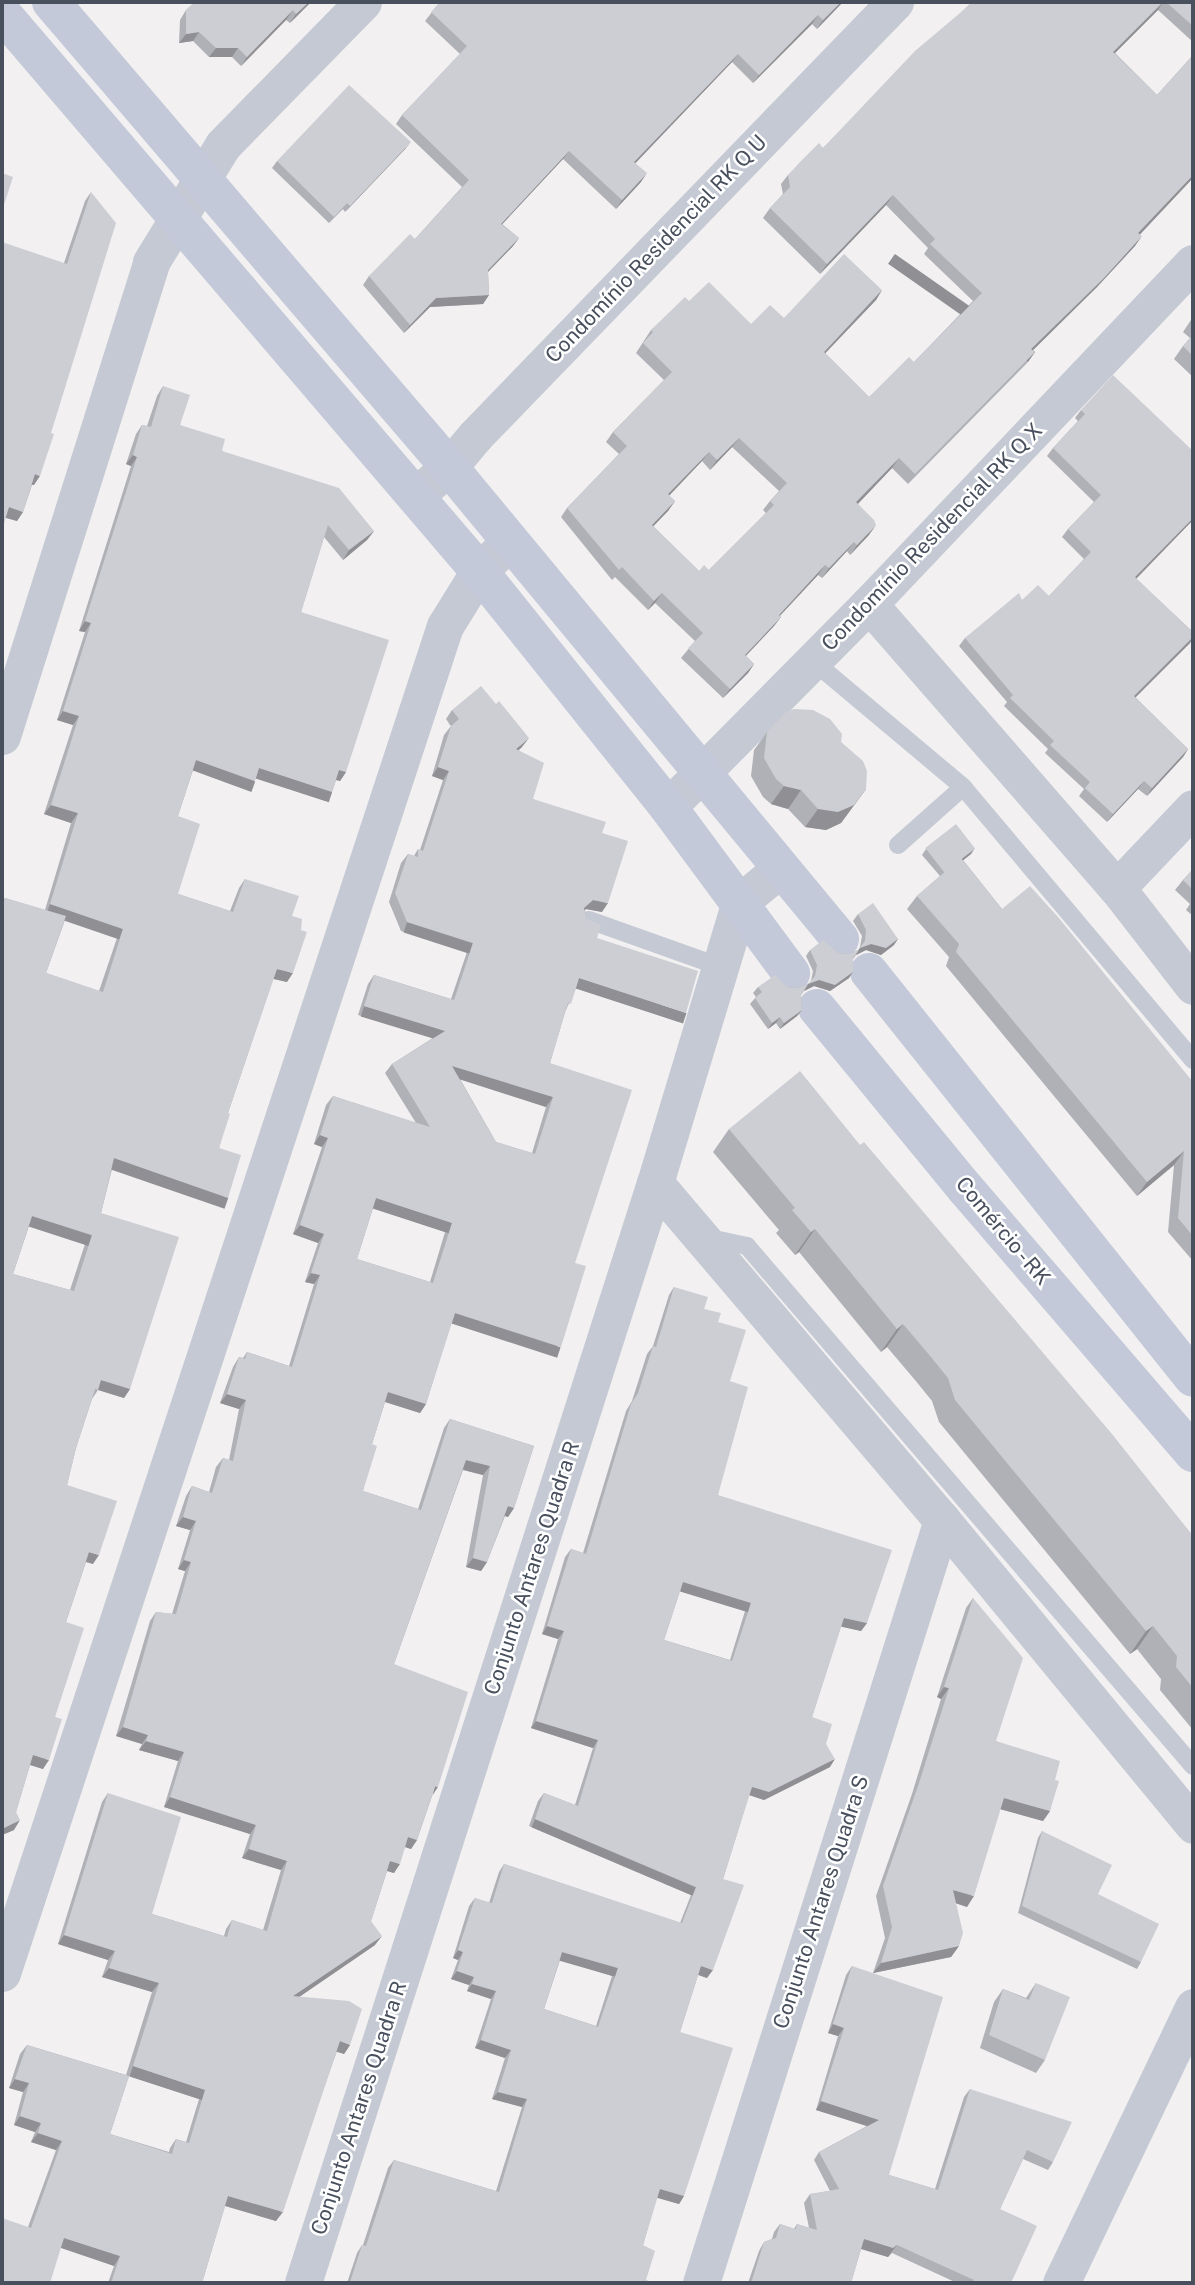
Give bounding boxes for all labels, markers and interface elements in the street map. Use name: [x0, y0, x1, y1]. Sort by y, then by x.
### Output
street label: Condomínio Residencial RK Q U: [540, 130, 772, 368]
street label: Condomínio Residencial RK Q X: [816, 418, 1048, 656]
street label: Comércio - RK: [949, 1170, 1057, 1292]
street label: Conjunto Antares Quadra R: [479, 1438, 585, 1698]
street label: Conjunto Antares Quadra S: [768, 1772, 874, 2032]
street label: Conjunto Antares Quadra R: [306, 1978, 412, 2238]

